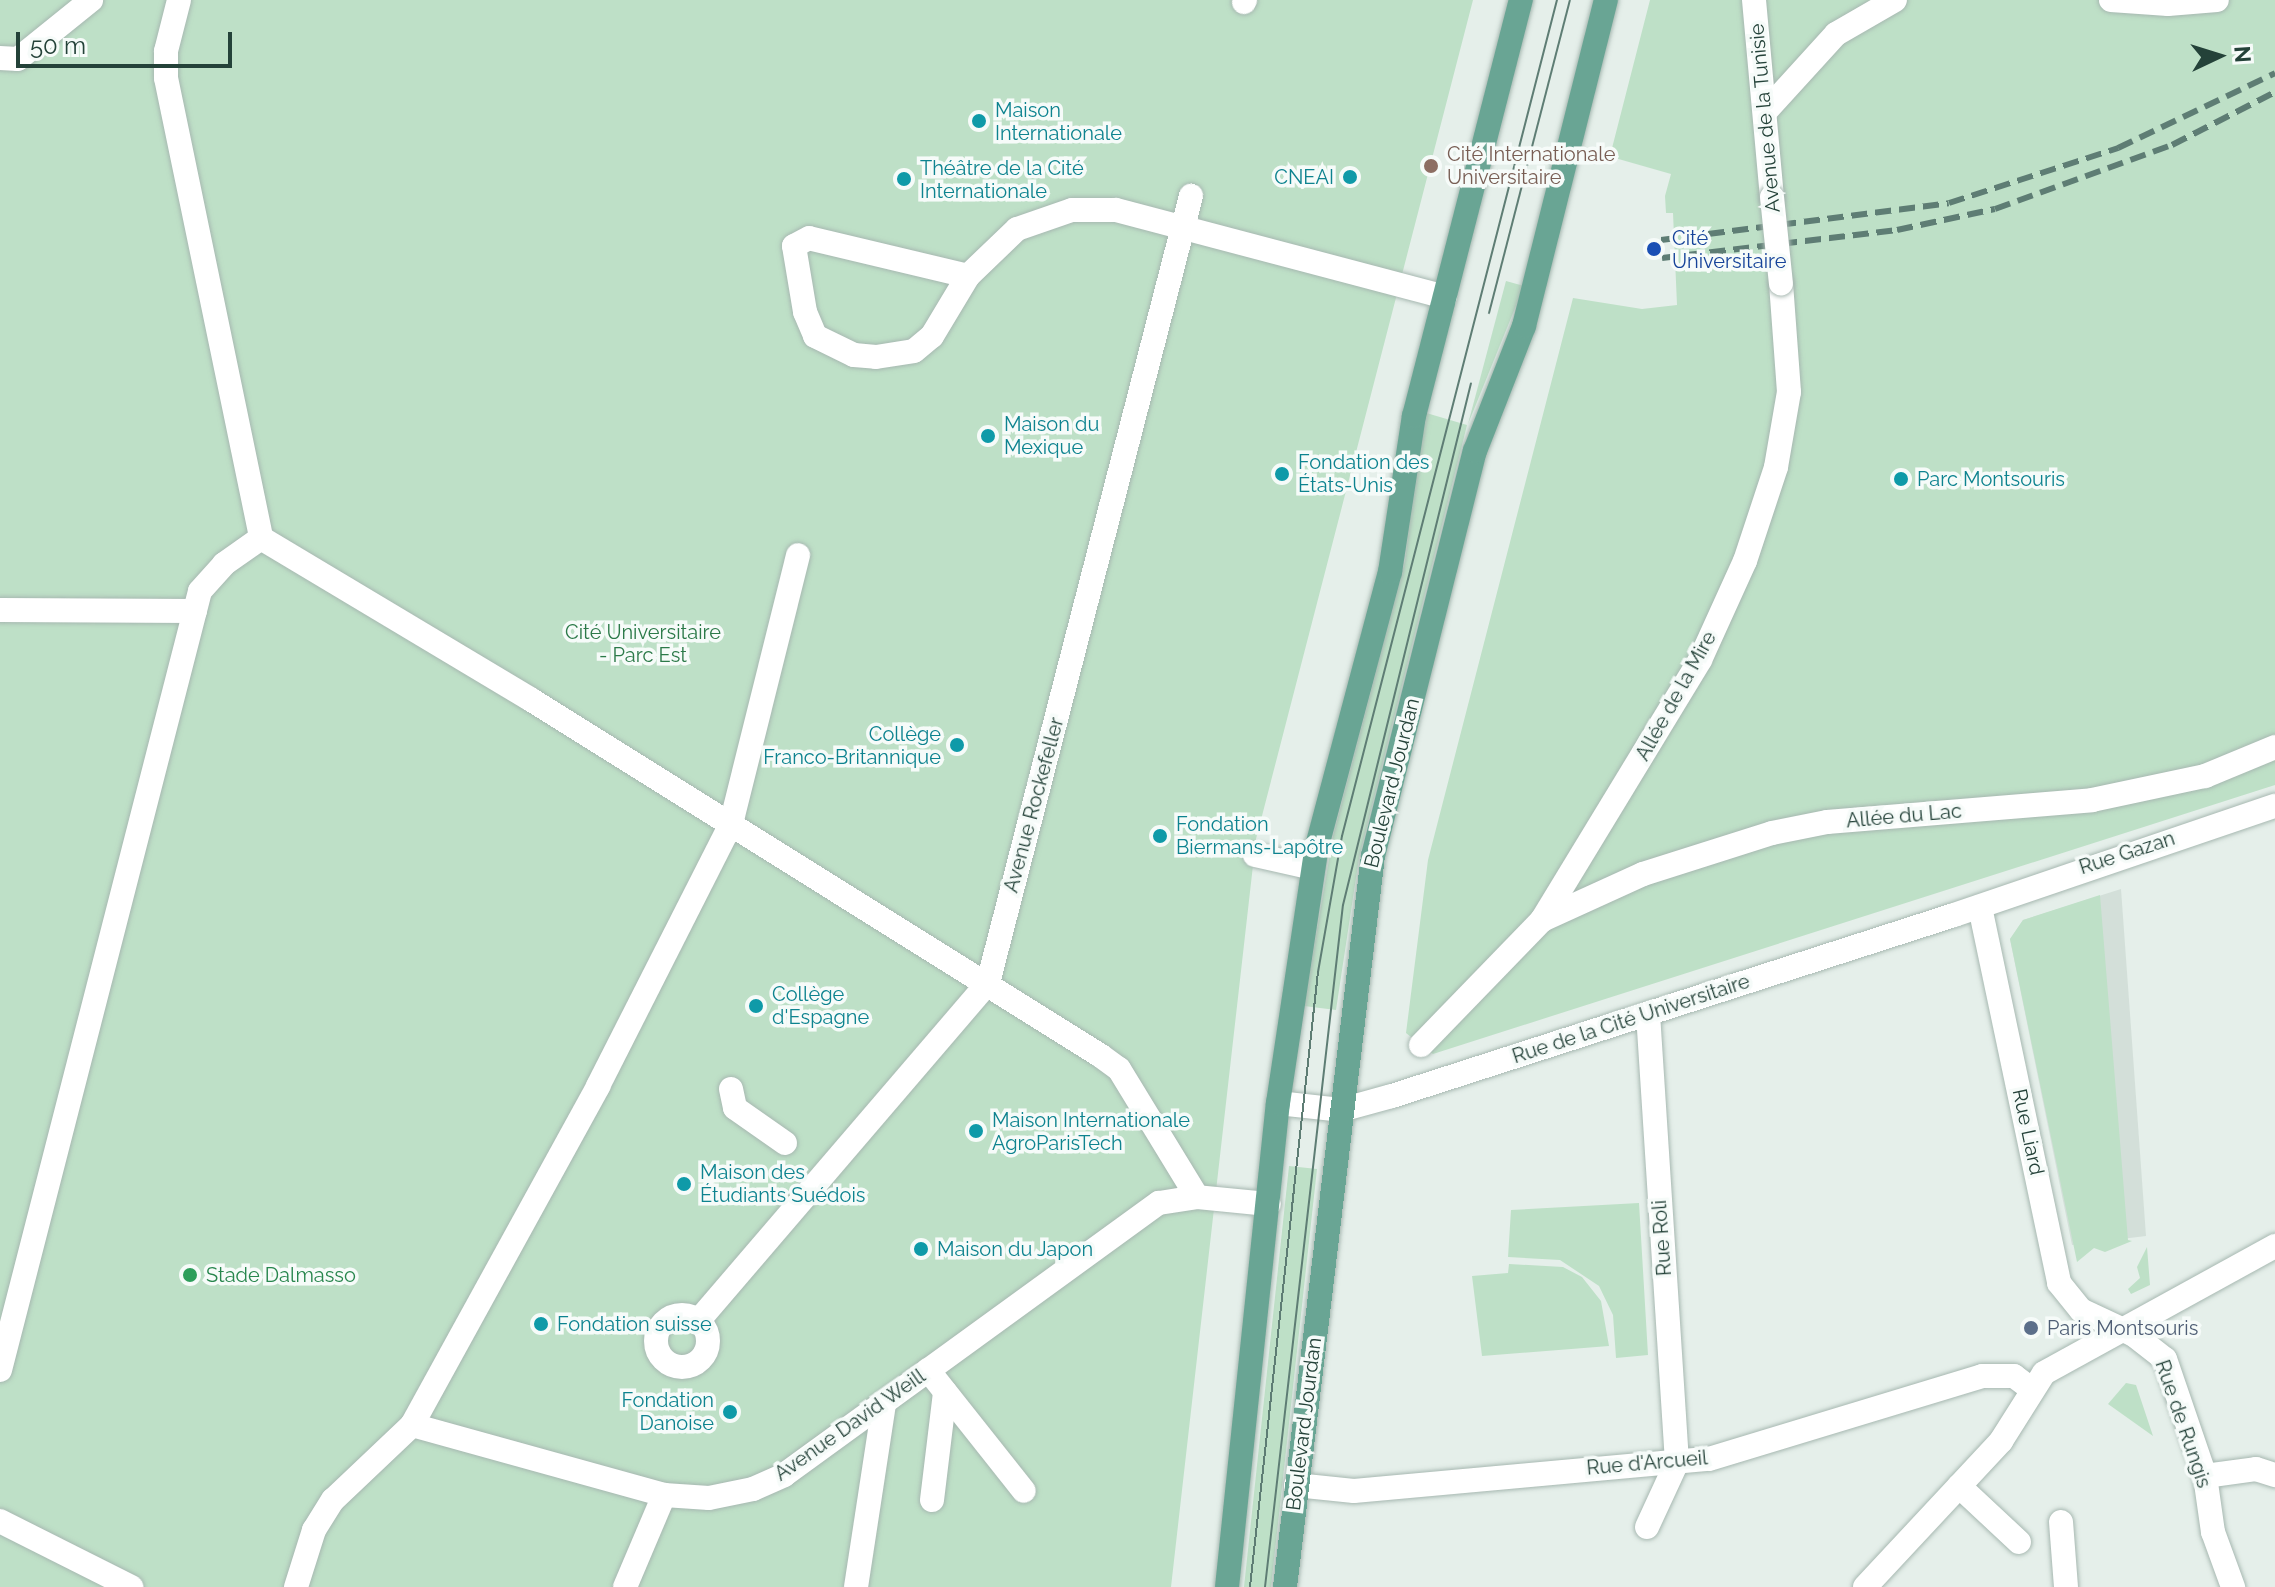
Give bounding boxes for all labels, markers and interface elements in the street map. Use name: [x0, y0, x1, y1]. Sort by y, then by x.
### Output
scale bar: [20, 16, 236, 66]
north arrow: [2179, 16, 2259, 96]
street label: Avenue de la Tunisie: [1745, 22, 1785, 214]
text: 50 m: [30, 31, 86, 60]
text: N: [2229, 45, 2256, 64]
place label: Maison Internationale: [995, 98, 1122, 145]
marker: Maison Internationale: [970, 112, 988, 130]
place label: Cité Internationale Universitaire: [1447, 142, 1615, 189]
place label: Théâtre de la Cité Internationale: [920, 156, 1084, 203]
marker: Cité Internationale Universitaire: [1422, 157, 1440, 175]
place label: CNEAI: [1274, 165, 1334, 189]
marker: CNEAI: [1341, 168, 1359, 186]
marker: Théâtre de la Cité Internationale: [895, 170, 913, 188]
place label: Cité Universitaire: [1672, 226, 1786, 273]
marker: Cité Universitaire: [1643, 238, 1665, 260]
place label: Maison du Mexique: [1004, 412, 1099, 459]
marker: Maison du Mexique: [979, 427, 997, 445]
place label: Fondation des États-Unis: [1298, 450, 1430, 497]
marker: Fondation des États-Unis: [1273, 465, 1291, 483]
place label: Parc Montsouris: [1917, 467, 2065, 491]
marker: Parc Montsouris: [1892, 470, 1910, 488]
park label: Cité Universitaire - Parc Est: [565, 620, 721, 667]
street label: Allée de la Mire: [1631, 627, 1721, 765]
street label: Boulevard Jourdan: [1359, 695, 1425, 871]
street label: Avenue Rockefeller: [999, 715, 1069, 895]
place label: Collège Franco-Britannique: [763, 722, 941, 769]
marker: Collège Franco-Britannique: [948, 736, 966, 754]
street label: Allée du Lac: [1845, 799, 1963, 833]
place label: Fondation Biermans-Lapôtre: [1176, 812, 1343, 859]
street label: Rue Gazan: [2076, 826, 2178, 880]
marker: Fondation Biermans-Lapôtre: [1151, 827, 1169, 845]
street label: Rue de la Cité Universitaire: [1509, 969, 1753, 1069]
place label: Collège d'Espagne: [772, 982, 869, 1029]
marker: Collège d'Espagne: [747, 997, 765, 1015]
street label: Rue Liard: [2007, 1087, 2049, 1177]
place label: Maison Internationale AgroParisTech: [992, 1108, 1190, 1155]
marker: Maison Internationale AgroParisTech: [967, 1122, 985, 1140]
place label: Maison des Étudiants Suédois: [700, 1160, 865, 1207]
marker: Maison des Étudiants Suédois: [675, 1175, 693, 1193]
street label: Rue Roli: [1647, 1199, 1677, 1277]
place label: Maison du Japon: [937, 1237, 1094, 1261]
marker: Maison du Japon: [912, 1240, 930, 1258]
place label: Stade Dalmasso: [206, 1263, 356, 1287]
marker: Stade Dalmasso: [181, 1266, 199, 1284]
place label: Fondation suisse: [557, 1312, 712, 1336]
marker: Fondation suisse: [532, 1315, 550, 1333]
place label: Paris Montsouris: [2047, 1316, 2198, 1340]
marker: Paris Montsouris: [2022, 1319, 2040, 1337]
street label: Boulevard Jourdan: [1281, 1336, 1327, 1512]
street label: Rue de Rungis: [2150, 1357, 2216, 1491]
street label: Avenue David Weill: [770, 1364, 930, 1486]
place label: Fondation Danoise: [621, 1388, 714, 1435]
marker: Fondation Danoise: [721, 1403, 739, 1421]
street label: Rue d'Arcueil: [1586, 1446, 1708, 1480]

